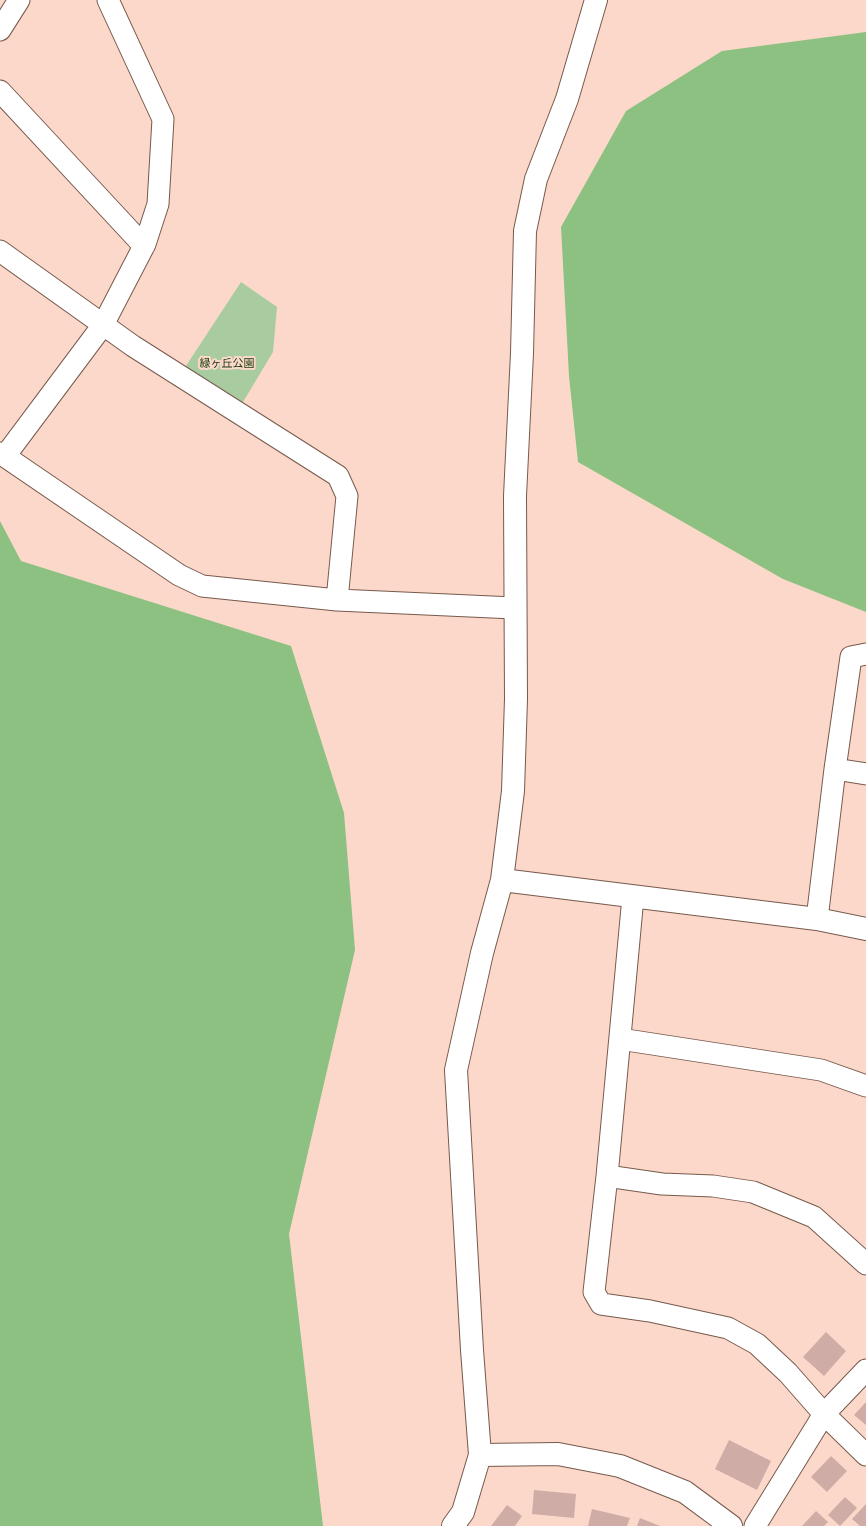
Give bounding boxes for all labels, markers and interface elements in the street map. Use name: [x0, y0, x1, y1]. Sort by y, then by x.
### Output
park label: 緑ヶ丘公園: [200, 357, 254, 371]

